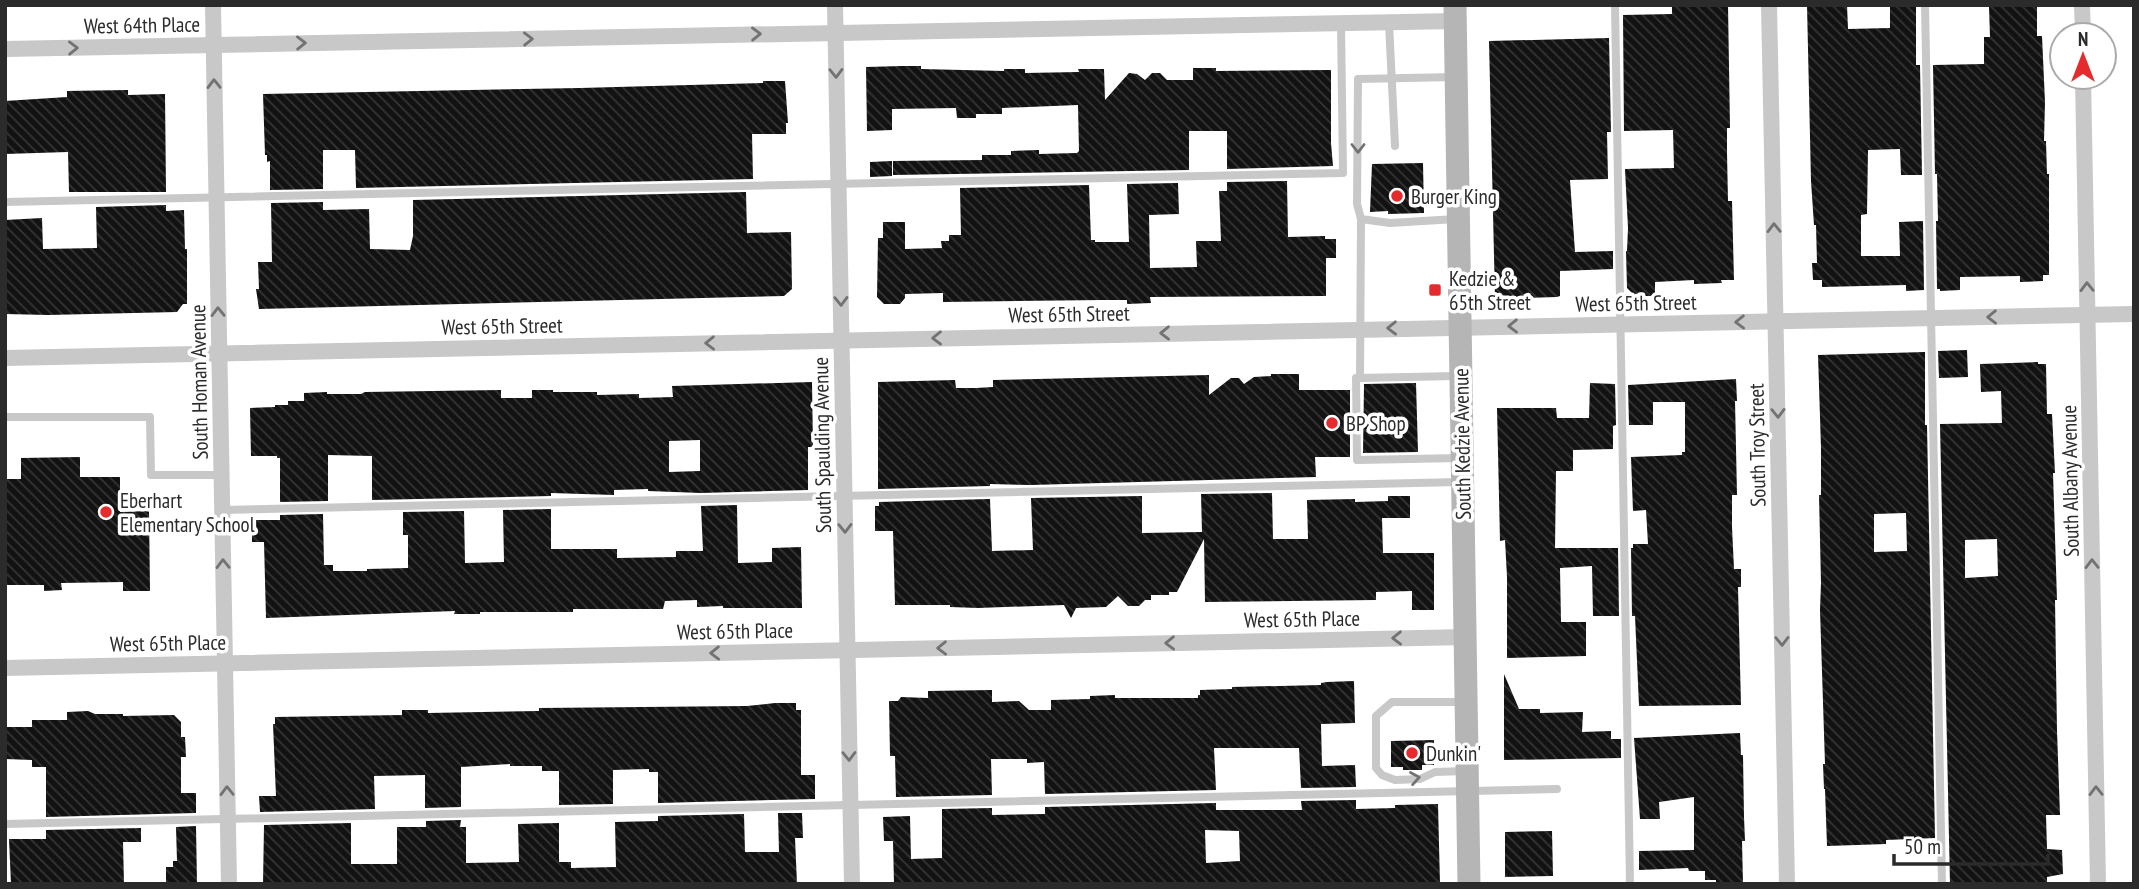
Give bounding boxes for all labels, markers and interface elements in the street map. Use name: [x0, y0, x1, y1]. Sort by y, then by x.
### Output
street label: West 64th Place: [84, 10, 200, 40]
north arrow: [2048, 21, 2118, 91]
one-way arrow: [751, 27, 762, 42]
text: N: [2078, 27, 2088, 51]
one-way arrow: [524, 31, 534, 47]
one-way arrow: [296, 35, 307, 51]
one-way arrow: [68, 40, 79, 55]
one-way arrow: [828, 69, 844, 79]
one-way arrow: [206, 78, 222, 89]
one-way arrow: [1350, 143, 1366, 153]
place label: Burger King: [1411, 183, 1497, 210]
marker: Burger King: [1389, 188, 1405, 204]
one-way arrow: [1766, 222, 1781, 233]
place label: Kedzie & 65th Street: [1449, 265, 1531, 316]
one-way arrow: [2079, 281, 2095, 292]
marker: Kedzie & 65th Street: [1427, 282, 1443, 298]
street label: West 65th Street: [1575, 288, 1697, 318]
one-way arrow: [833, 296, 848, 307]
street label: West 65th Street: [1008, 299, 1130, 329]
street label: South Homan Avenue: [184, 304, 214, 460]
one-way arrow: [211, 306, 226, 317]
one-way arrow: [1986, 309, 1997, 325]
street label: West 65th Street: [441, 311, 563, 341]
one-way arrow: [1734, 314, 1745, 329]
one-way arrow: [1507, 318, 1517, 334]
one-way arrow: [1386, 321, 1397, 336]
one-way arrow: [1159, 325, 1170, 341]
one-way arrow: [932, 330, 942, 346]
one-way arrow: [704, 335, 715, 351]
street label: South Spaulding Avenue: [807, 357, 837, 533]
street label: South Kedzie Avenue: [1447, 368, 1477, 520]
street label: South Troy Street: [1742, 383, 1772, 507]
street label: South Albany Avenue: [2055, 405, 2085, 557]
one-way arrow: [1770, 408, 1785, 419]
place label: BP Shop: [1346, 410, 1406, 437]
marker: BP Shop: [1324, 415, 1340, 431]
place label: Eberhart Elementary School: [120, 487, 255, 538]
marker: Eberhart Elementary School: [98, 504, 114, 520]
one-way arrow: [837, 524, 853, 534]
one-way arrow: [215, 558, 231, 568]
one-way arrow: [2084, 558, 2100, 568]
street label: West 65th Place: [1244, 604, 1360, 634]
street label: West 65th Place: [677, 616, 793, 646]
street label: West 65th Place: [110, 628, 226, 658]
one-way arrow: [1392, 630, 1402, 646]
one-way arrow: [1164, 635, 1175, 651]
one-way arrow: [1775, 636, 1790, 647]
one-way arrow: [937, 640, 948, 655]
one-way arrow: [709, 645, 720, 660]
place label: Dunkin': [1426, 740, 1481, 767]
marker: Dunkin': [1404, 745, 1420, 761]
one-way arrow: [842, 751, 857, 762]
one-way arrow: [1409, 771, 1421, 786]
one-way arrow: [220, 785, 235, 796]
one-way arrow: [2089, 785, 2104, 796]
scale bar: [1894, 822, 2048, 866]
text: 50 m: [1904, 833, 1941, 860]

